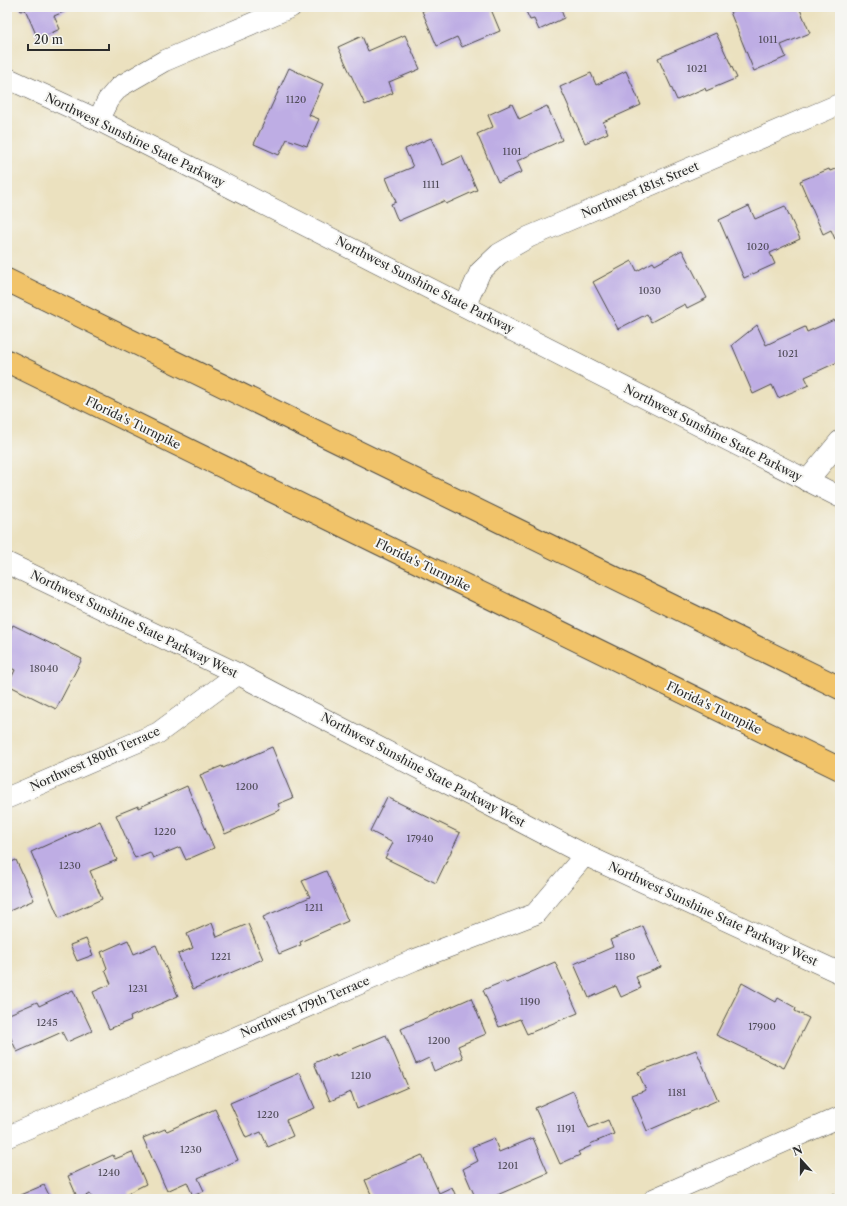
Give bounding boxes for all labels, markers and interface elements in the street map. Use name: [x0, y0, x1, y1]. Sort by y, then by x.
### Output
scale bar: [28, 26, 109, 52]
text: 20 m: [34, 32, 63, 47]
house number: 1011: [759, 33, 778, 46]
house number: 1021: [687, 62, 708, 75]
street label: Northwest Sunshine State Parkway: [43, 89, 228, 190]
house number: 1120: [286, 93, 306, 106]
house number: 1101: [503, 145, 522, 158]
street label: Northwest 181st Street: [579, 158, 702, 221]
house number: 1111: [423, 178, 440, 191]
street label: Northwest Sunshine State Parkway: [333, 233, 517, 336]
house number: 1020: [747, 240, 769, 253]
house number: 1030: [639, 284, 661, 297]
house number: 1021: [778, 347, 799, 360]
street label: Northwest Sunshine State Parkway: [621, 381, 805, 484]
street label: Florida's Turnpike: [83, 393, 184, 452]
street label: Florida's Turnpike: [373, 535, 474, 594]
street label: Northwest Sunshine State Parkway West: [28, 567, 241, 681]
house number: 18040: [30, 662, 58, 675]
street label: Florida's Turnpike: [664, 678, 765, 737]
street label: Northwest Sunshine State Parkway West: [319, 709, 528, 830]
street label: Northwest 180th Terrace: [27, 723, 162, 794]
house number: 1200: [236, 780, 258, 793]
house number: 1220: [154, 825, 176, 838]
house number: 17940: [406, 832, 434, 845]
street label: Northwest Sunshine State Parkway West: [606, 858, 821, 969]
house number: 1230: [59, 859, 81, 872]
house number: 1211: [305, 901, 324, 914]
house number: 1221: [211, 950, 232, 963]
house number: 1180: [615, 950, 635, 963]
street label: Northwest 179th Terrace: [238, 972, 372, 1041]
house number: 1231: [128, 982, 149, 995]
house number: 1190: [520, 995, 540, 1008]
house number: 1245: [36, 1016, 58, 1029]
house number: 17900: [748, 1020, 776, 1033]
house number: 1200: [428, 1034, 450, 1047]
house number: 1210: [351, 1069, 371, 1082]
house number: 1181: [668, 1086, 687, 1099]
house number: 1220: [257, 1108, 279, 1121]
house number: 1191: [557, 1122, 576, 1135]
north arrow: [781, 1140, 821, 1180]
text: N: [790, 1142, 805, 1159]
house number: 1230: [180, 1143, 202, 1156]
house number: 1201: [498, 1159, 519, 1172]
house number: 1240: [98, 1166, 120, 1179]

